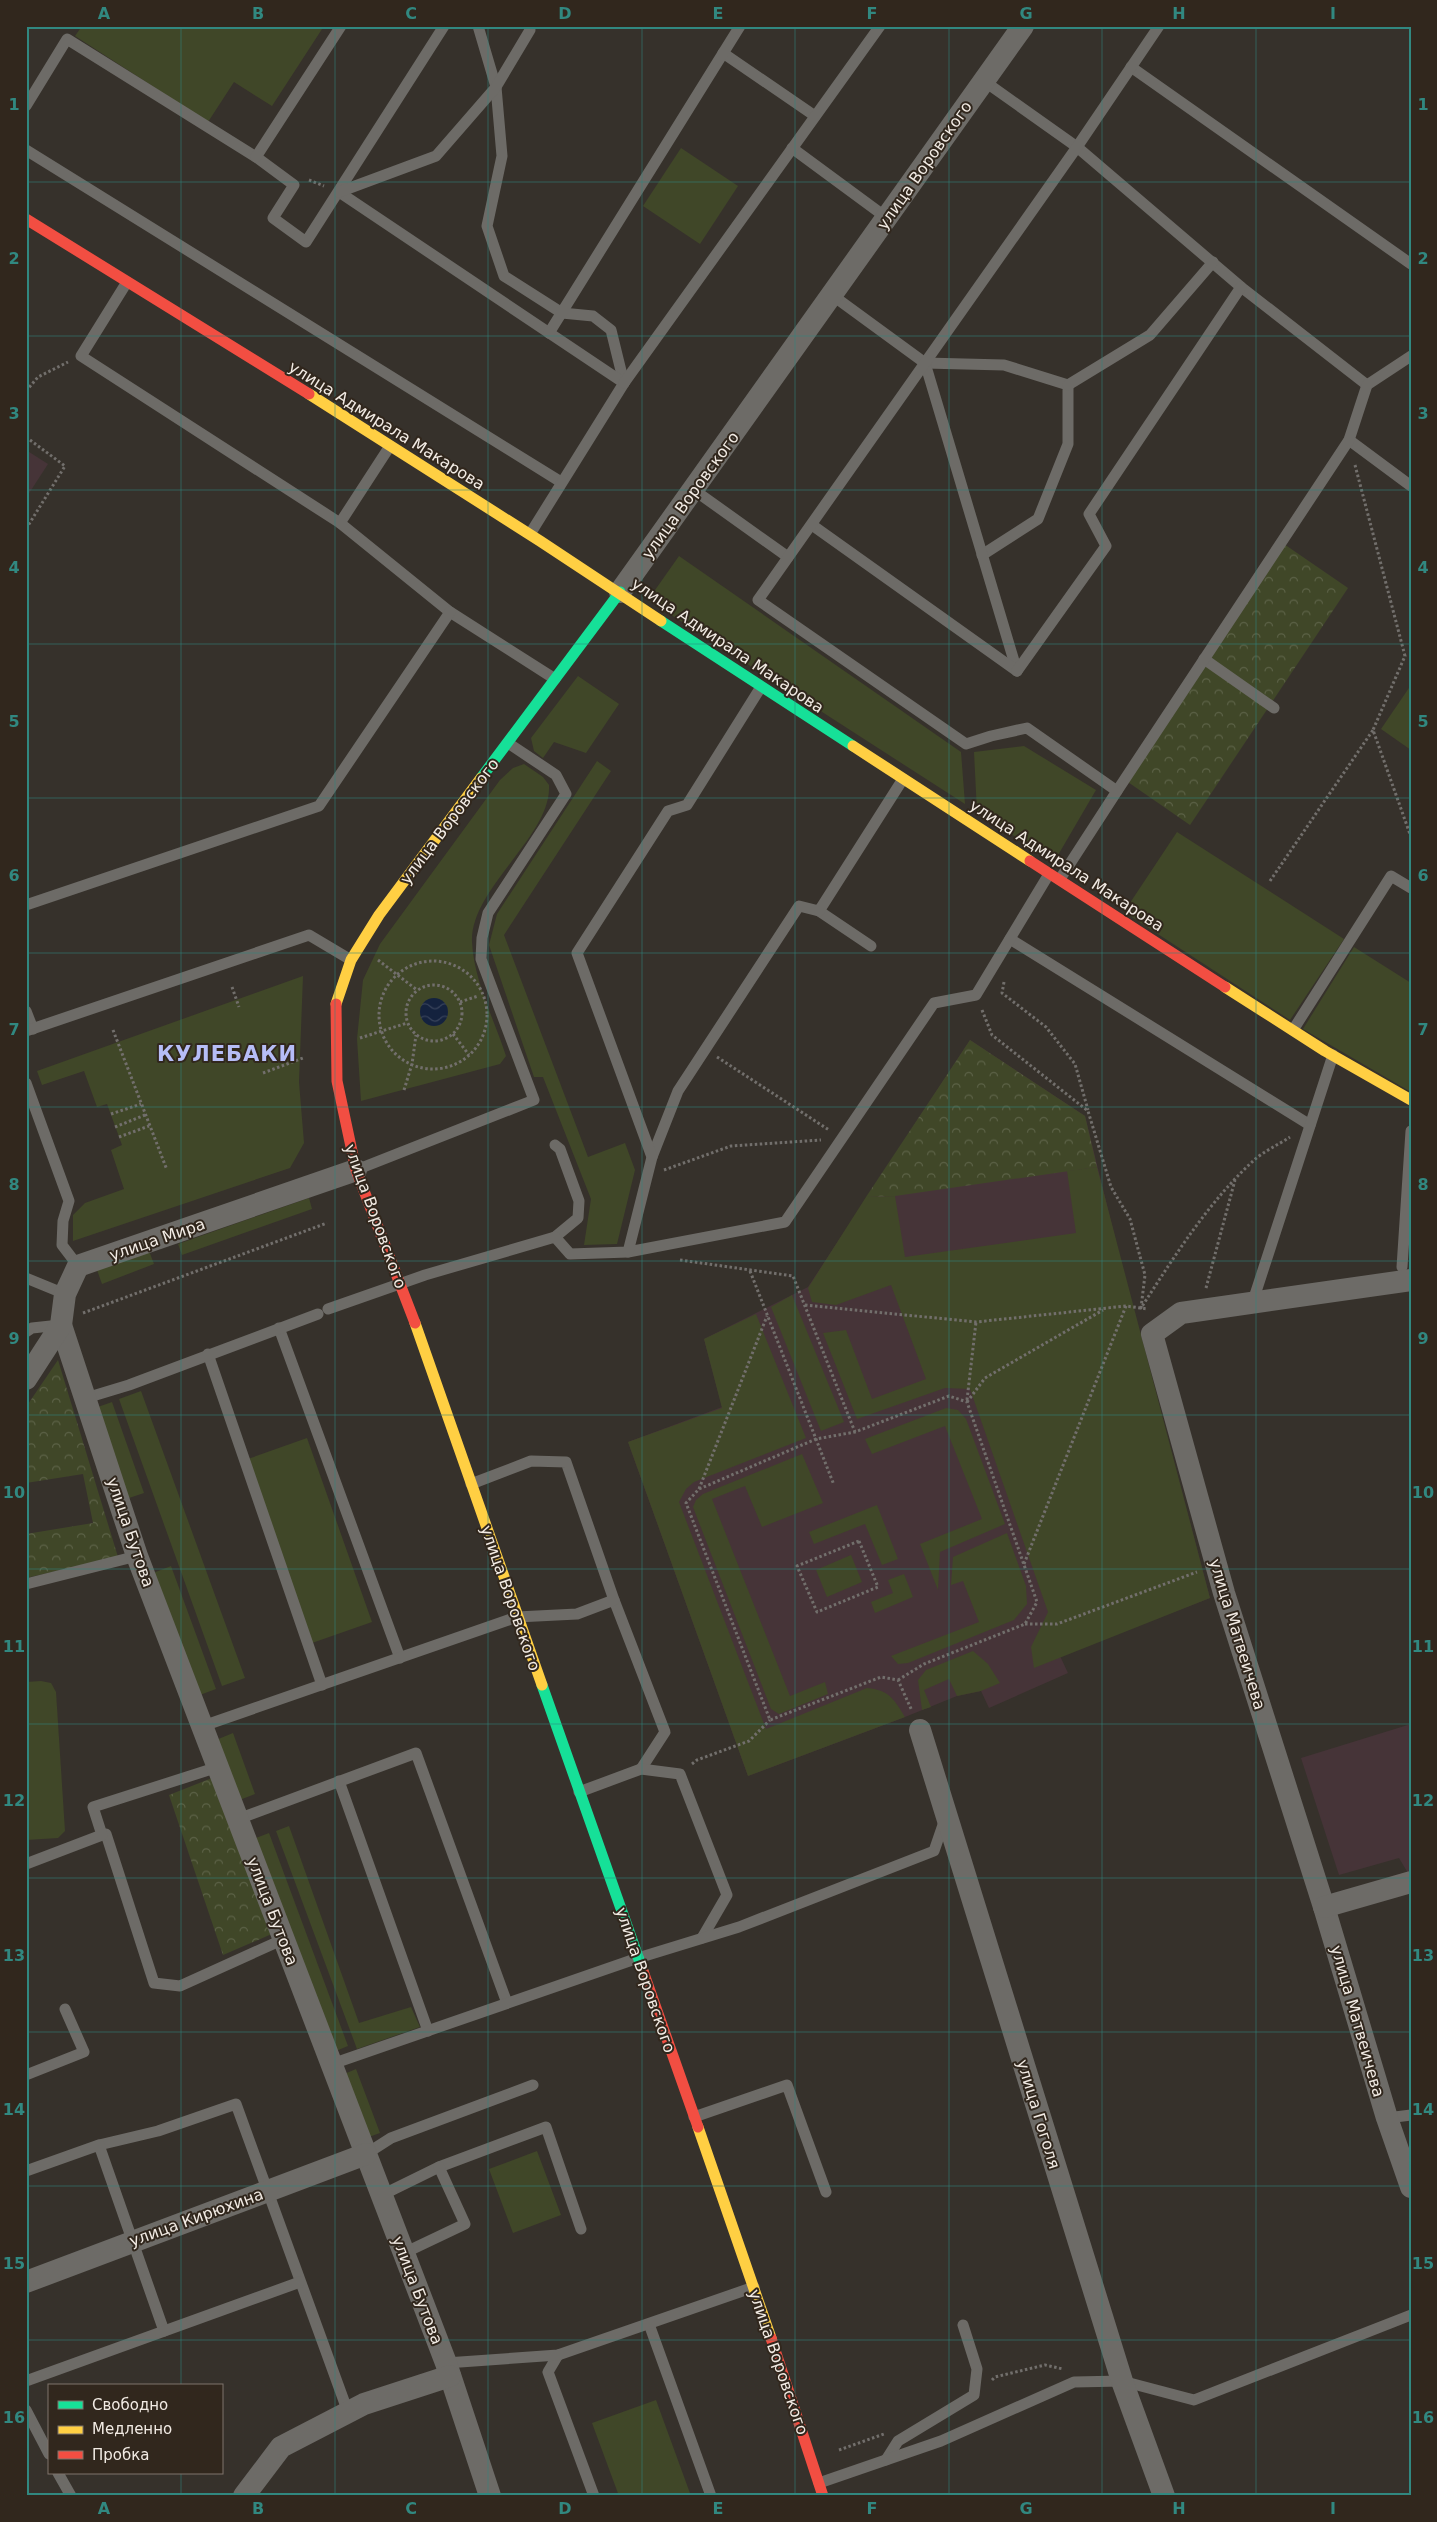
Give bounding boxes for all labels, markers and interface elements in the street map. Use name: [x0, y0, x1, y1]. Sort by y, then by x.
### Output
text: A: [98, 4, 111, 23]
text: B: [252, 4, 264, 23]
text: C: [405, 4, 417, 23]
text: D: [558, 4, 572, 23]
text: E: [713, 4, 723, 23]
text: F: [867, 4, 877, 23]
text: G: [1019, 4, 1033, 23]
text: H: [1172, 4, 1186, 23]
text: I: [1330, 4, 1336, 23]
text: 1: [8, 95, 20, 114]
text: 1: [1417, 95, 1429, 114]
street label: улица Воровского: [873, 97, 976, 233]
text: 2: [8, 249, 20, 268]
text: 2: [1417, 249, 1429, 268]
street label: улица Адмирала Макарова: [285, 357, 488, 494]
text: 3: [8, 404, 20, 423]
text: 3: [1417, 404, 1429, 423]
street label: улица Воровского: [638, 428, 743, 563]
text: 4: [8, 558, 20, 577]
text: 4: [1417, 558, 1429, 577]
street label: улица Адмирала Макарова: [628, 574, 827, 717]
text: 5: [8, 712, 20, 731]
text: 5: [1417, 712, 1429, 731]
street label: улица Воровского: [396, 755, 503, 888]
street label: улица Адмирала Макарова: [966, 795, 1167, 935]
text: 6: [8, 866, 20, 885]
text: 6: [1417, 866, 1429, 885]
text: 7: [8, 1020, 20, 1039]
text: 7: [1417, 1020, 1429, 1039]
district label: КУЛЕБАКИ: [157, 1042, 297, 1066]
street label: улица Воровского: [341, 1141, 411, 1291]
text: 8: [8, 1175, 20, 1194]
text: 8: [1417, 1175, 1429, 1194]
street label: улица Мира: [107, 1214, 208, 1265]
text: 9: [8, 1329, 20, 1348]
text: 9: [1417, 1329, 1429, 1348]
street label: улица Бутова: [103, 1475, 158, 1589]
text: 10: [3, 1483, 25, 1502]
text: 10: [1412, 1483, 1434, 1502]
street label: улица Воровского: [477, 1523, 544, 1673]
street label: улица Матвеичева: [1205, 1556, 1270, 1712]
text: 11: [3, 1637, 25, 1656]
text: 11: [1412, 1637, 1434, 1656]
text: 12: [3, 1791, 25, 1810]
text: 12: [1412, 1791, 1434, 1810]
street label: улица Бутова: [243, 1854, 302, 1968]
street label: улица Воровского: [612, 1905, 679, 2055]
street label: улица Матвеичева: [1327, 1943, 1388, 2099]
text: 13: [3, 1946, 25, 1965]
text: 13: [1412, 1946, 1434, 1965]
street label: улица Гоголя: [1013, 2057, 1064, 2171]
text: 14: [3, 2100, 25, 2119]
text: 14: [1412, 2100, 1434, 2119]
street label: улица Кирюхина: [126, 2184, 266, 2251]
street label: улица Бутова: [388, 2233, 447, 2347]
text: 15: [3, 2254, 25, 2273]
text: 15: [1412, 2254, 1434, 2273]
street label: улица Воровского: [745, 2287, 812, 2437]
legend: [48, 2384, 222, 2474]
text: Свободно: [92, 2396, 168, 2414]
text: 16: [3, 2408, 25, 2427]
text: 16: [1412, 2408, 1434, 2427]
text: Медленно: [92, 2420, 172, 2438]
text: Пробка: [92, 2446, 149, 2464]
text: A: [98, 2499, 111, 2518]
text: B: [252, 2499, 264, 2518]
text: C: [405, 2499, 417, 2518]
text: D: [558, 2499, 572, 2518]
text: E: [713, 2499, 723, 2518]
text: F: [867, 2499, 877, 2518]
text: G: [1019, 2499, 1033, 2518]
text: H: [1172, 2499, 1186, 2518]
text: I: [1330, 2499, 1336, 2518]

